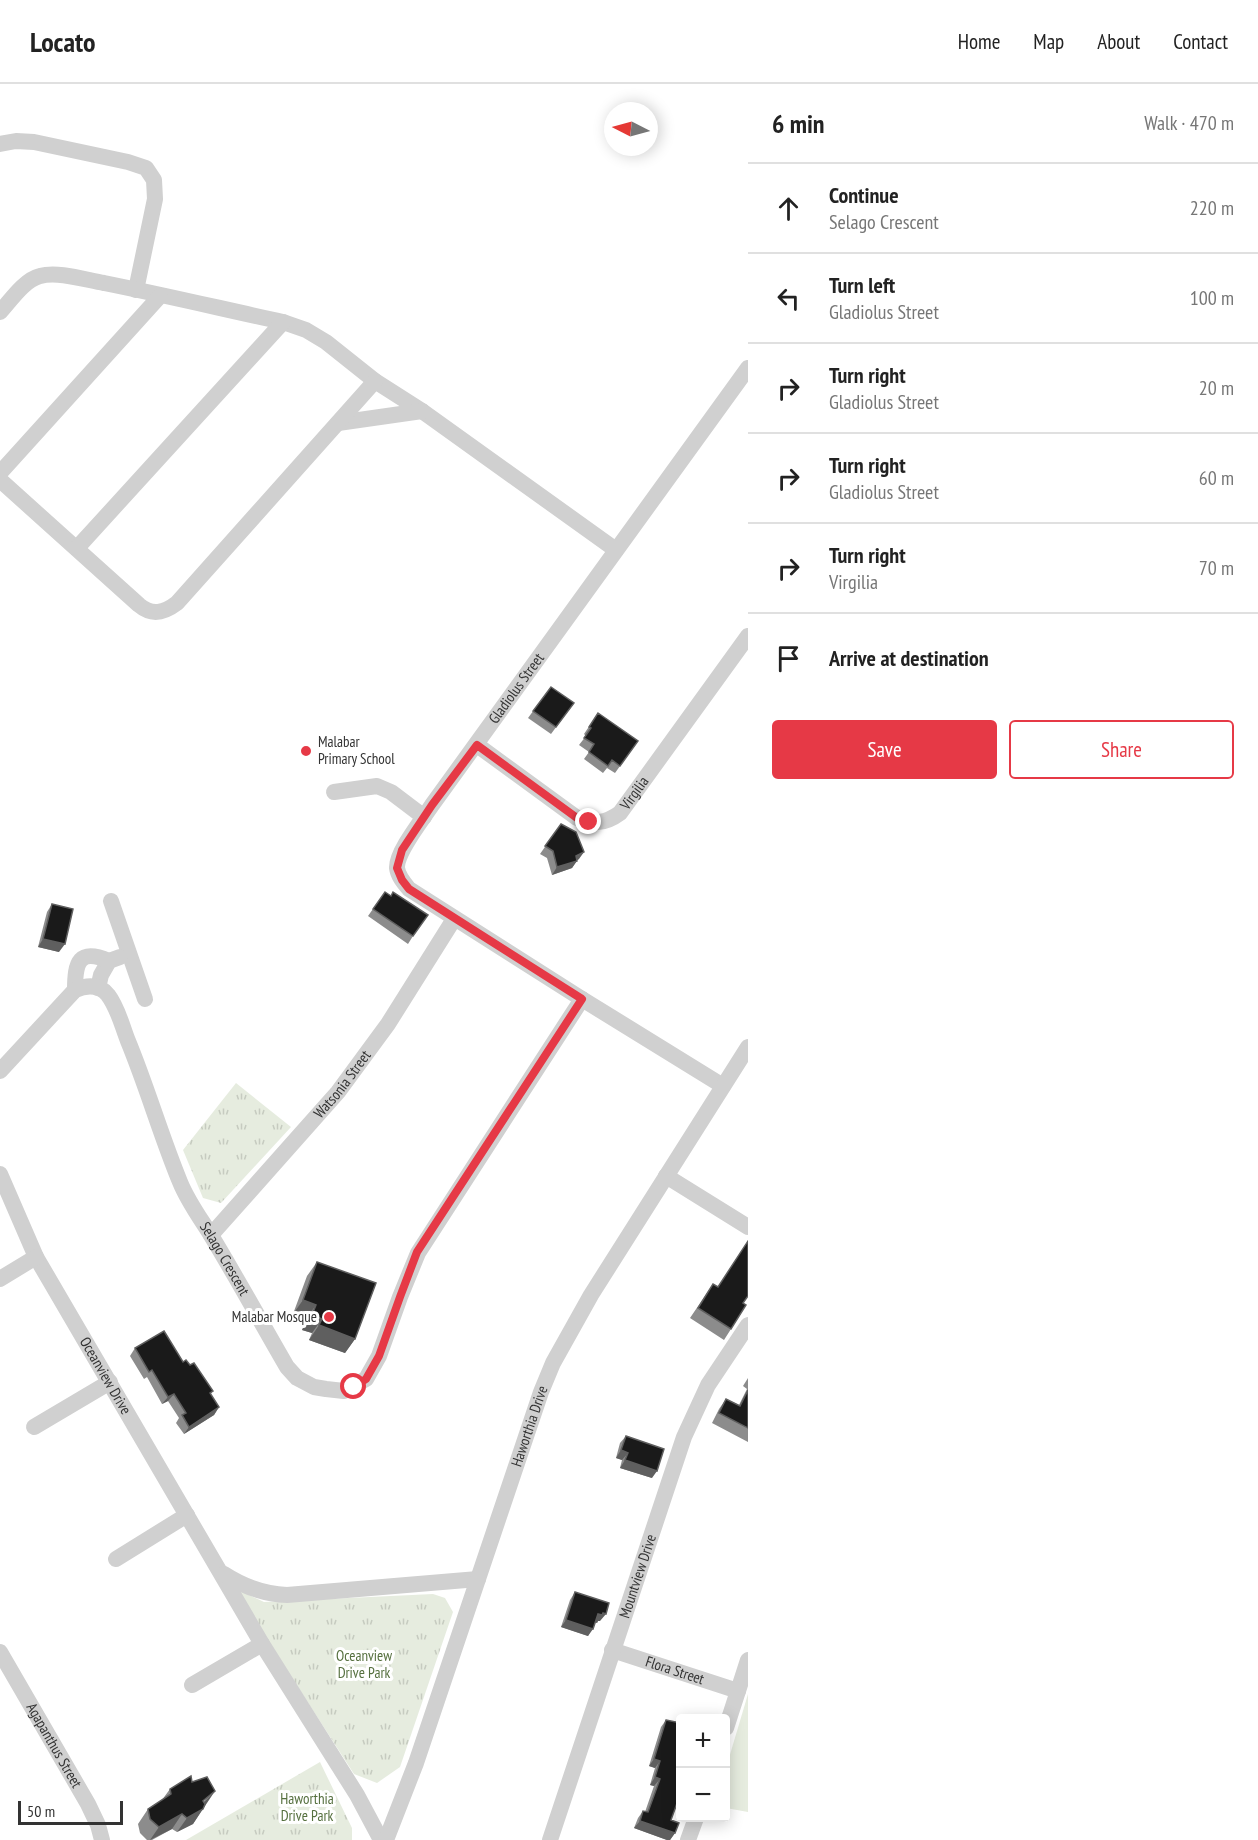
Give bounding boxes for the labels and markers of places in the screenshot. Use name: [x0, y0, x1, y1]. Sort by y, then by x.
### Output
place label: Malabar Primary School: [318, 732, 395, 768]
marker: Malabar Primary School: [299, 744, 313, 758]
place label: Malabar Mosque: [232, 1307, 317, 1326]
marker: Malabar Mosque: [322, 1310, 336, 1324]

